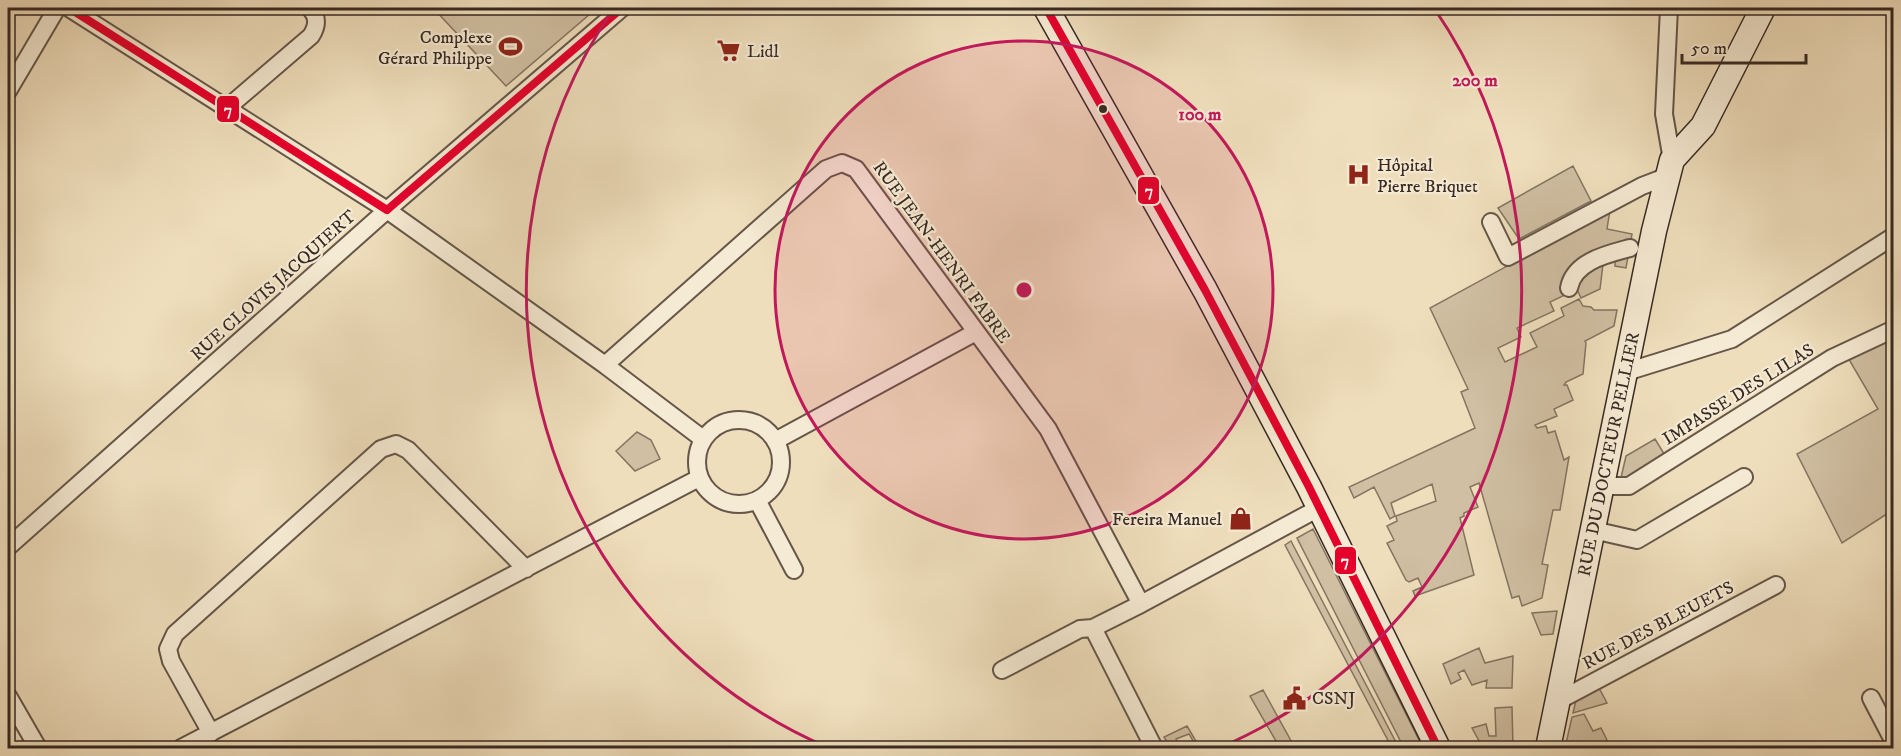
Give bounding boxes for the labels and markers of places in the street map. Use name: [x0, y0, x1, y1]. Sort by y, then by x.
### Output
place label: Complexe Gérard Philippe: [378, 27, 492, 70]
sports icon: Complexe Gérard Philippe: [497, 34, 523, 60]
supermarket icon: Lidl: [716, 38, 742, 64]
place label: Lidl: [747, 41, 780, 63]
unlabelled marker: [1097, 103, 1109, 115]
place label: Hôpital Pierre Briquet: [1377, 155, 1478, 198]
hospital icon: Hôpital Pierre Briquet: [1346, 162, 1372, 188]
centre of rings: [1014, 280, 1034, 300]
shop icon: Fereira Manuel: [1227, 506, 1253, 532]
place label: Fereira Manuel: [1112, 509, 1223, 531]
public building icon: CSNJ: [1281, 685, 1307, 711]
place label: CSNJ: [1312, 688, 1355, 710]

